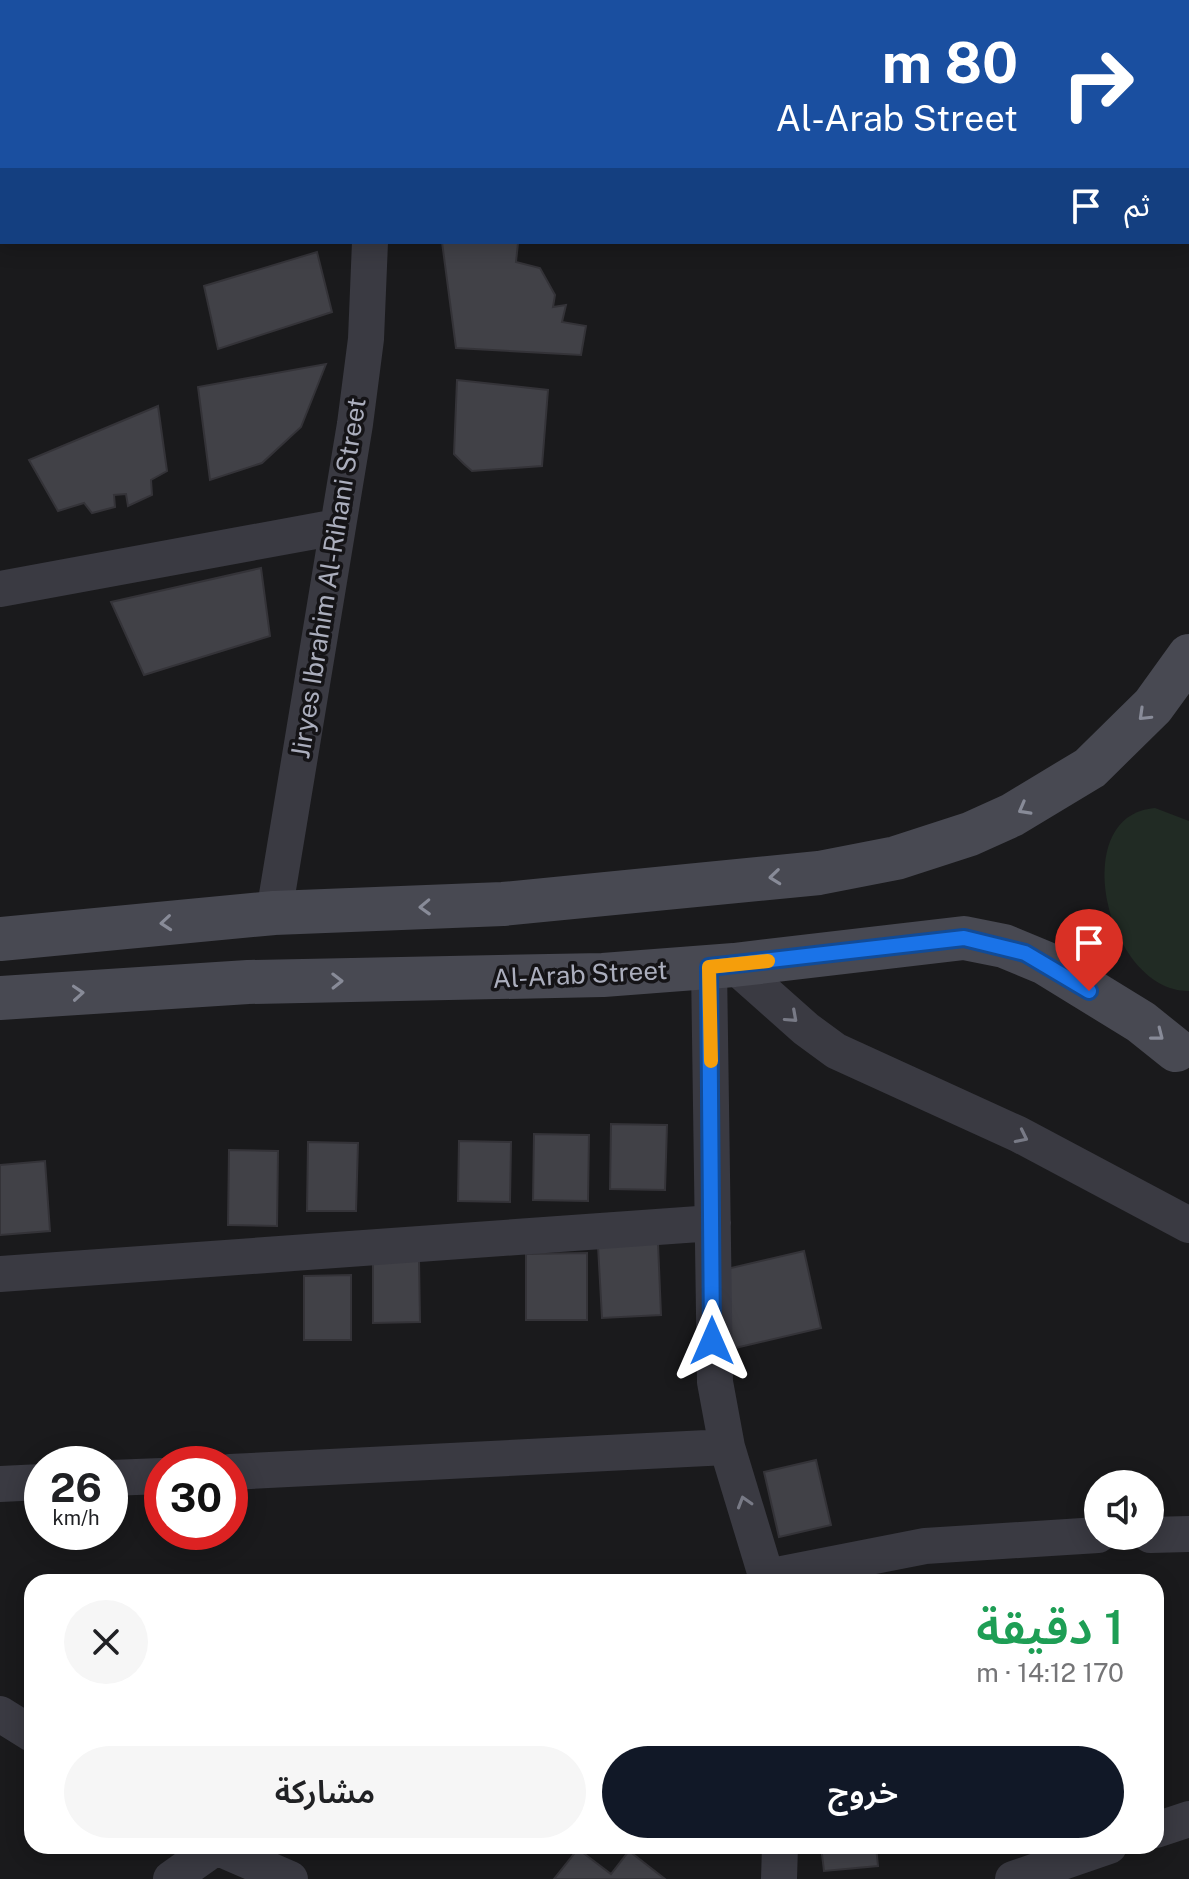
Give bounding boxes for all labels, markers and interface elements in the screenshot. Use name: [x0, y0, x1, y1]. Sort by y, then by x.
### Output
text: 80 m: [882, 30, 1018, 96]
icon: right: [1046, 32, 1150, 136]
text: Al-Arab Street: [775, 97, 1018, 139]
icon: arrive: [1064, 184, 1108, 228]
text: ثم: [1124, 187, 1150, 223]
street label: Jiryes Ibrahim Al-Rihani Street: [284, 395, 372, 761]
one-way arrow: [1138, 706, 1153, 720]
one-way arrow: [1017, 799, 1032, 814]
one-way arrow: [768, 868, 781, 885]
one-way arrow: [418, 898, 431, 915]
pin: [1055, 909, 1123, 991]
one-way arrow: [159, 915, 172, 932]
icon: arrive: [1067, 921, 1111, 965]
street label: Al-Arab Street: [492, 954, 668, 994]
one-way arrow: [331, 972, 344, 990]
one-way arrow: [72, 985, 85, 1002]
one-way arrow: [783, 1008, 798, 1022]
one-way arrow: [1149, 1026, 1164, 1040]
one-way arrow: [1014, 1127, 1028, 1143]
position arrow: [670, 1299, 754, 1383]
speed limit sign: 30: [144, 1446, 248, 1550]
text: 26: [50, 1464, 102, 1511]
map controls: [1084, 1470, 1164, 1550]
button: sound: [1084, 1470, 1164, 1550]
one-way arrow: [737, 1496, 753, 1510]
text: km/h: [52, 1506, 100, 1530]
text: 1 دقيقة: [976, 1598, 1124, 1655]
button: close: [64, 1600, 148, 1684]
text: 170 m · 14:12: [976, 1657, 1124, 1688]
button: مشاركة: [64, 1746, 586, 1838]
button: خروج: [602, 1746, 1124, 1838]

